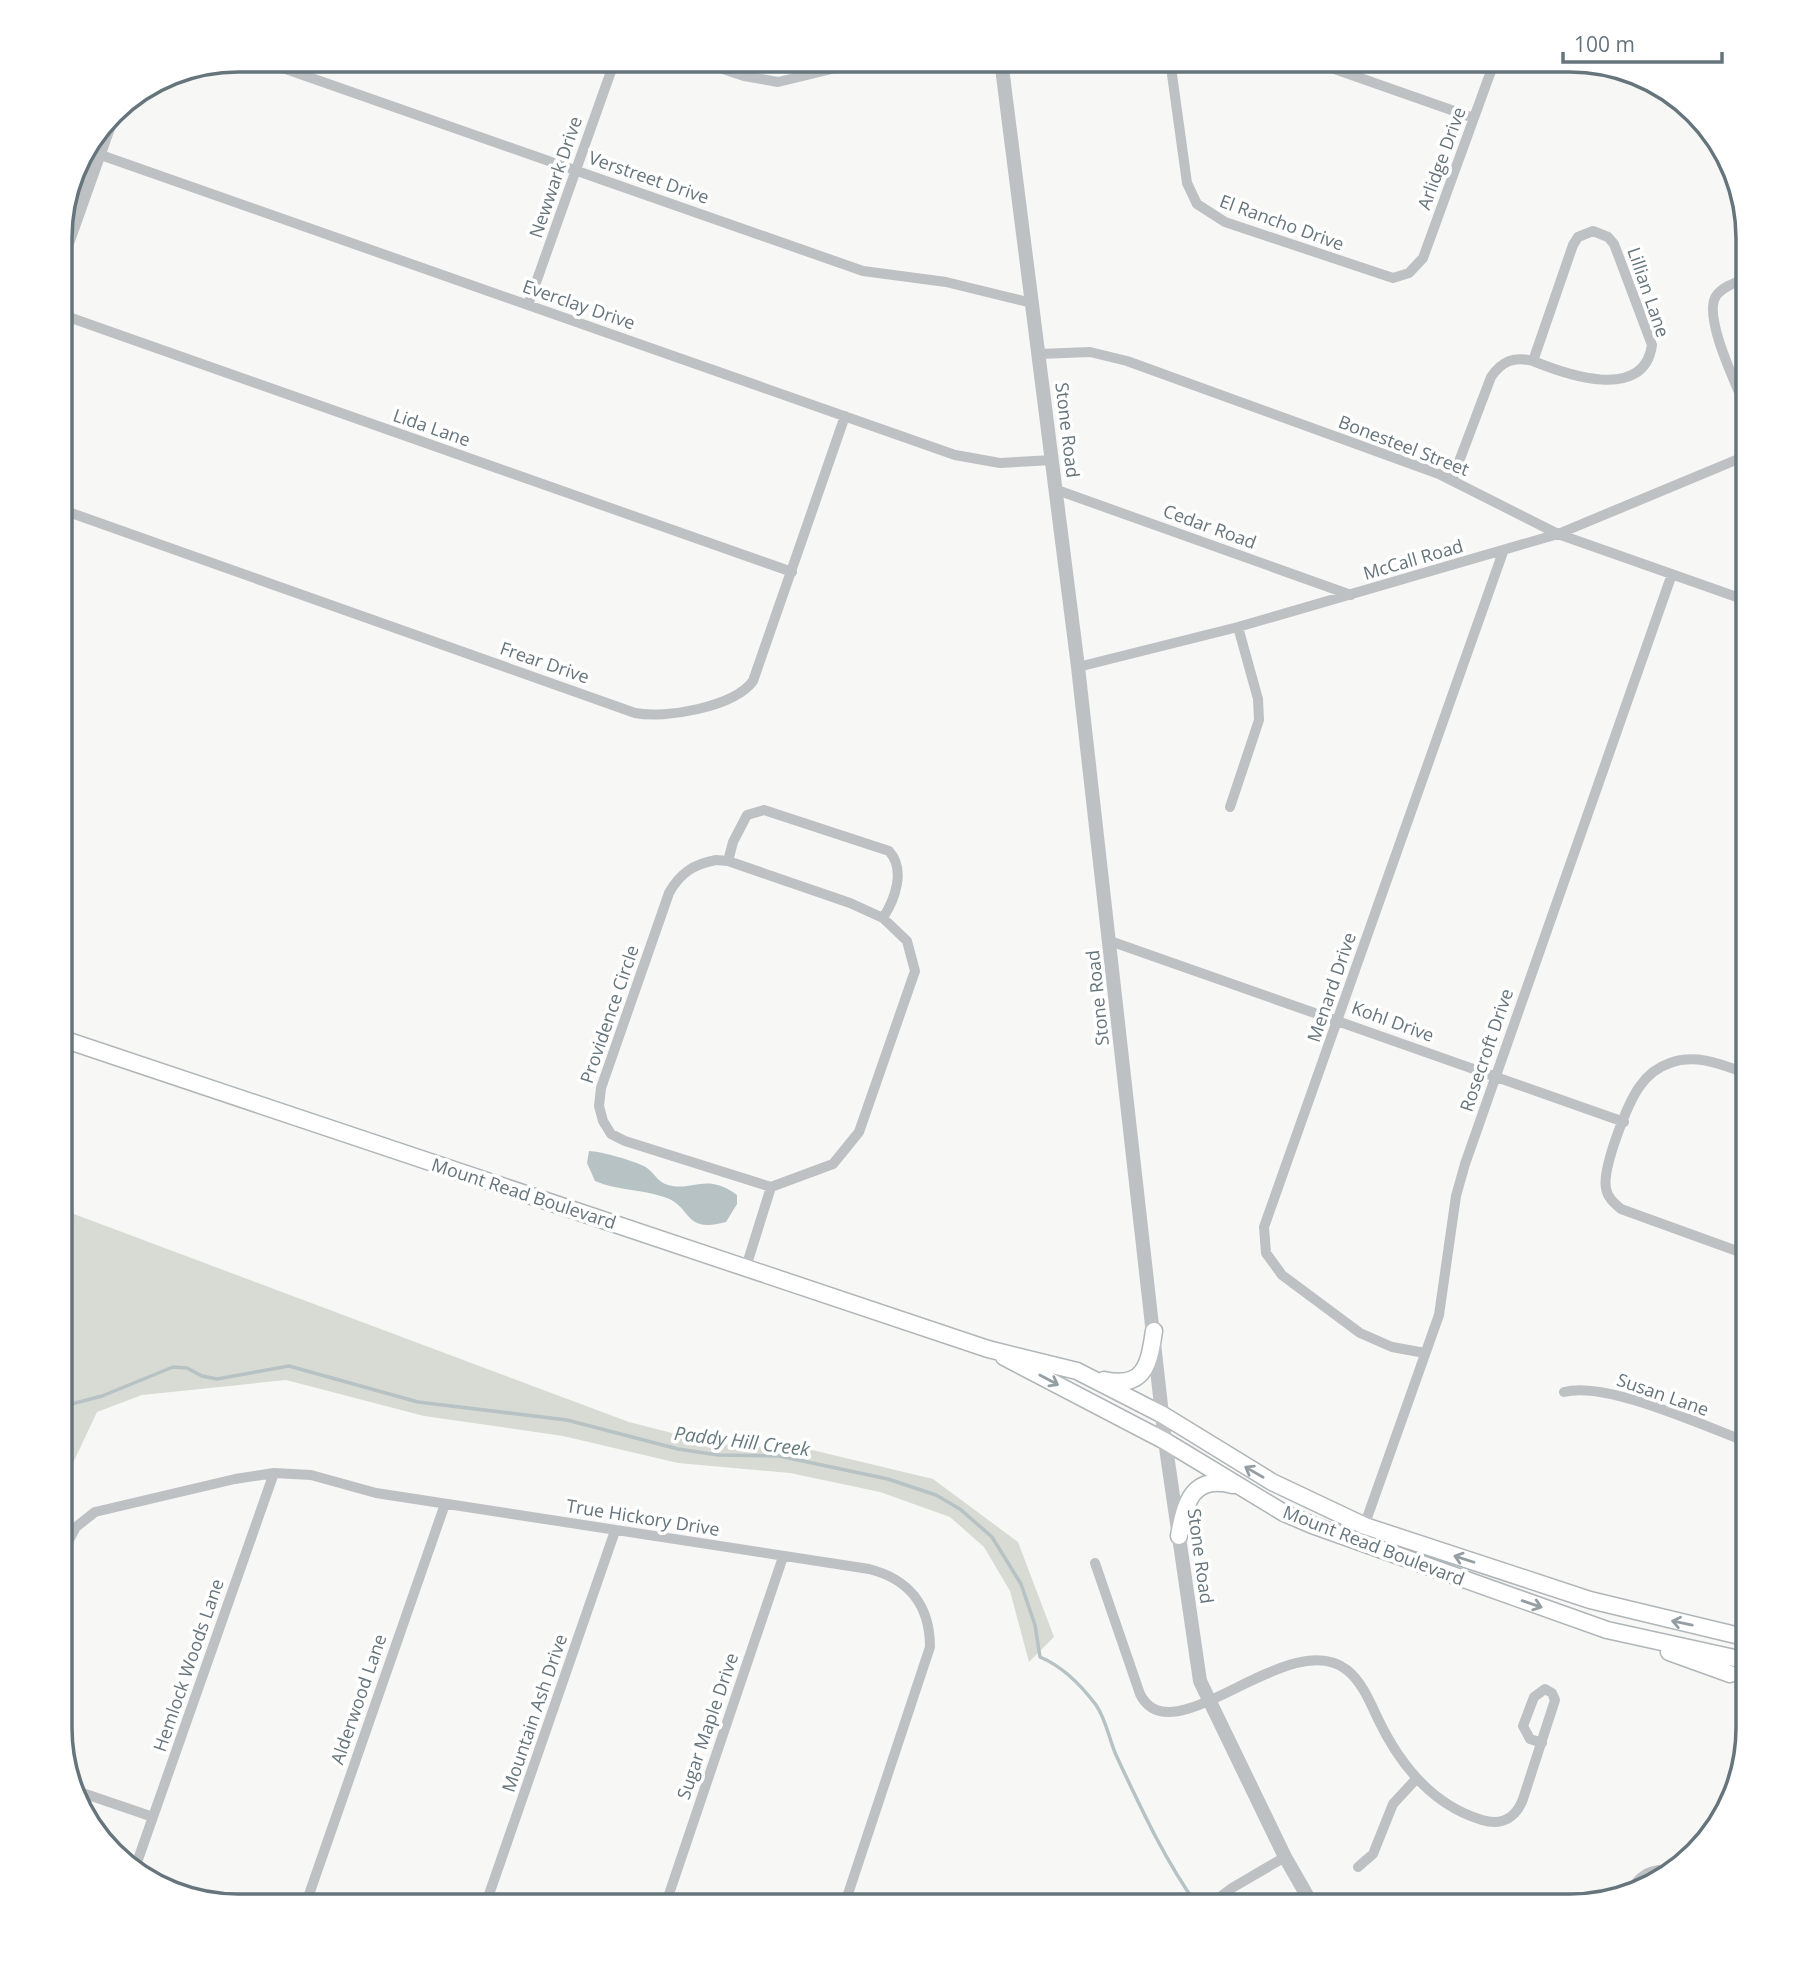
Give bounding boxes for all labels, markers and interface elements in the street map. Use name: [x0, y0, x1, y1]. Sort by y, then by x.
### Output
scale bar: [1563, 21, 1722, 65]
text: 100 m: [1574, 30, 1635, 58]
street label: Arlidge Drive: [1411, 103, 1471, 213]
street label: Newwark Drive: [523, 113, 587, 241]
street label: Verstreet Drive: [586, 145, 712, 209]
street label: El Rancho Drive: [1217, 188, 1347, 256]
street label: Lillian Lane: [1622, 244, 1676, 340]
street label: Everclay Drive: [520, 274, 638, 334]
street label: Stone Road: [1050, 381, 1086, 479]
street label: Lida Lane: [390, 403, 474, 451]
street label: Bonesteel Street: [1335, 409, 1473, 481]
street label: Cedar Road: [1160, 498, 1260, 554]
street label: McCall Road: [1360, 533, 1466, 585]
street label: Frear Drive: [497, 636, 593, 688]
street label: Menard Drive: [1301, 929, 1361, 1045]
street label: Providence Circle: [574, 942, 644, 1086]
street label: Stone Road: [1080, 949, 1114, 1047]
street label: Rosecroft Drive: [1454, 985, 1518, 1115]
street label: Kohl Drive: [1348, 995, 1438, 1047]
street label: Mount Read Boulevard: [429, 1152, 619, 1234]
street label: Susan Lane: [1614, 1367, 1712, 1421]
one-way arrow: [1038, 1374, 1058, 1388]
water label: Paddy Hill Creek: [673, 1420, 812, 1462]
one-way arrow: [1245, 1465, 1265, 1479]
street label: True Hickory Drive: [565, 1493, 721, 1541]
street label: Mount Read Boulevard: [1280, 1499, 1468, 1591]
street label: Stone Road: [1182, 1507, 1220, 1605]
one-way arrow: [1453, 1551, 1475, 1564]
street label: Hemlock Woods Lane: [147, 1575, 229, 1755]
one-way arrow: [1521, 1598, 1543, 1611]
one-way arrow: [1671, 1616, 1694, 1630]
street label: Alderwood Lane: [324, 1631, 392, 1767]
street label: Mountain Ash Drive: [496, 1631, 572, 1795]
street label: Sugar Maple Drive: [671, 1650, 743, 1802]

